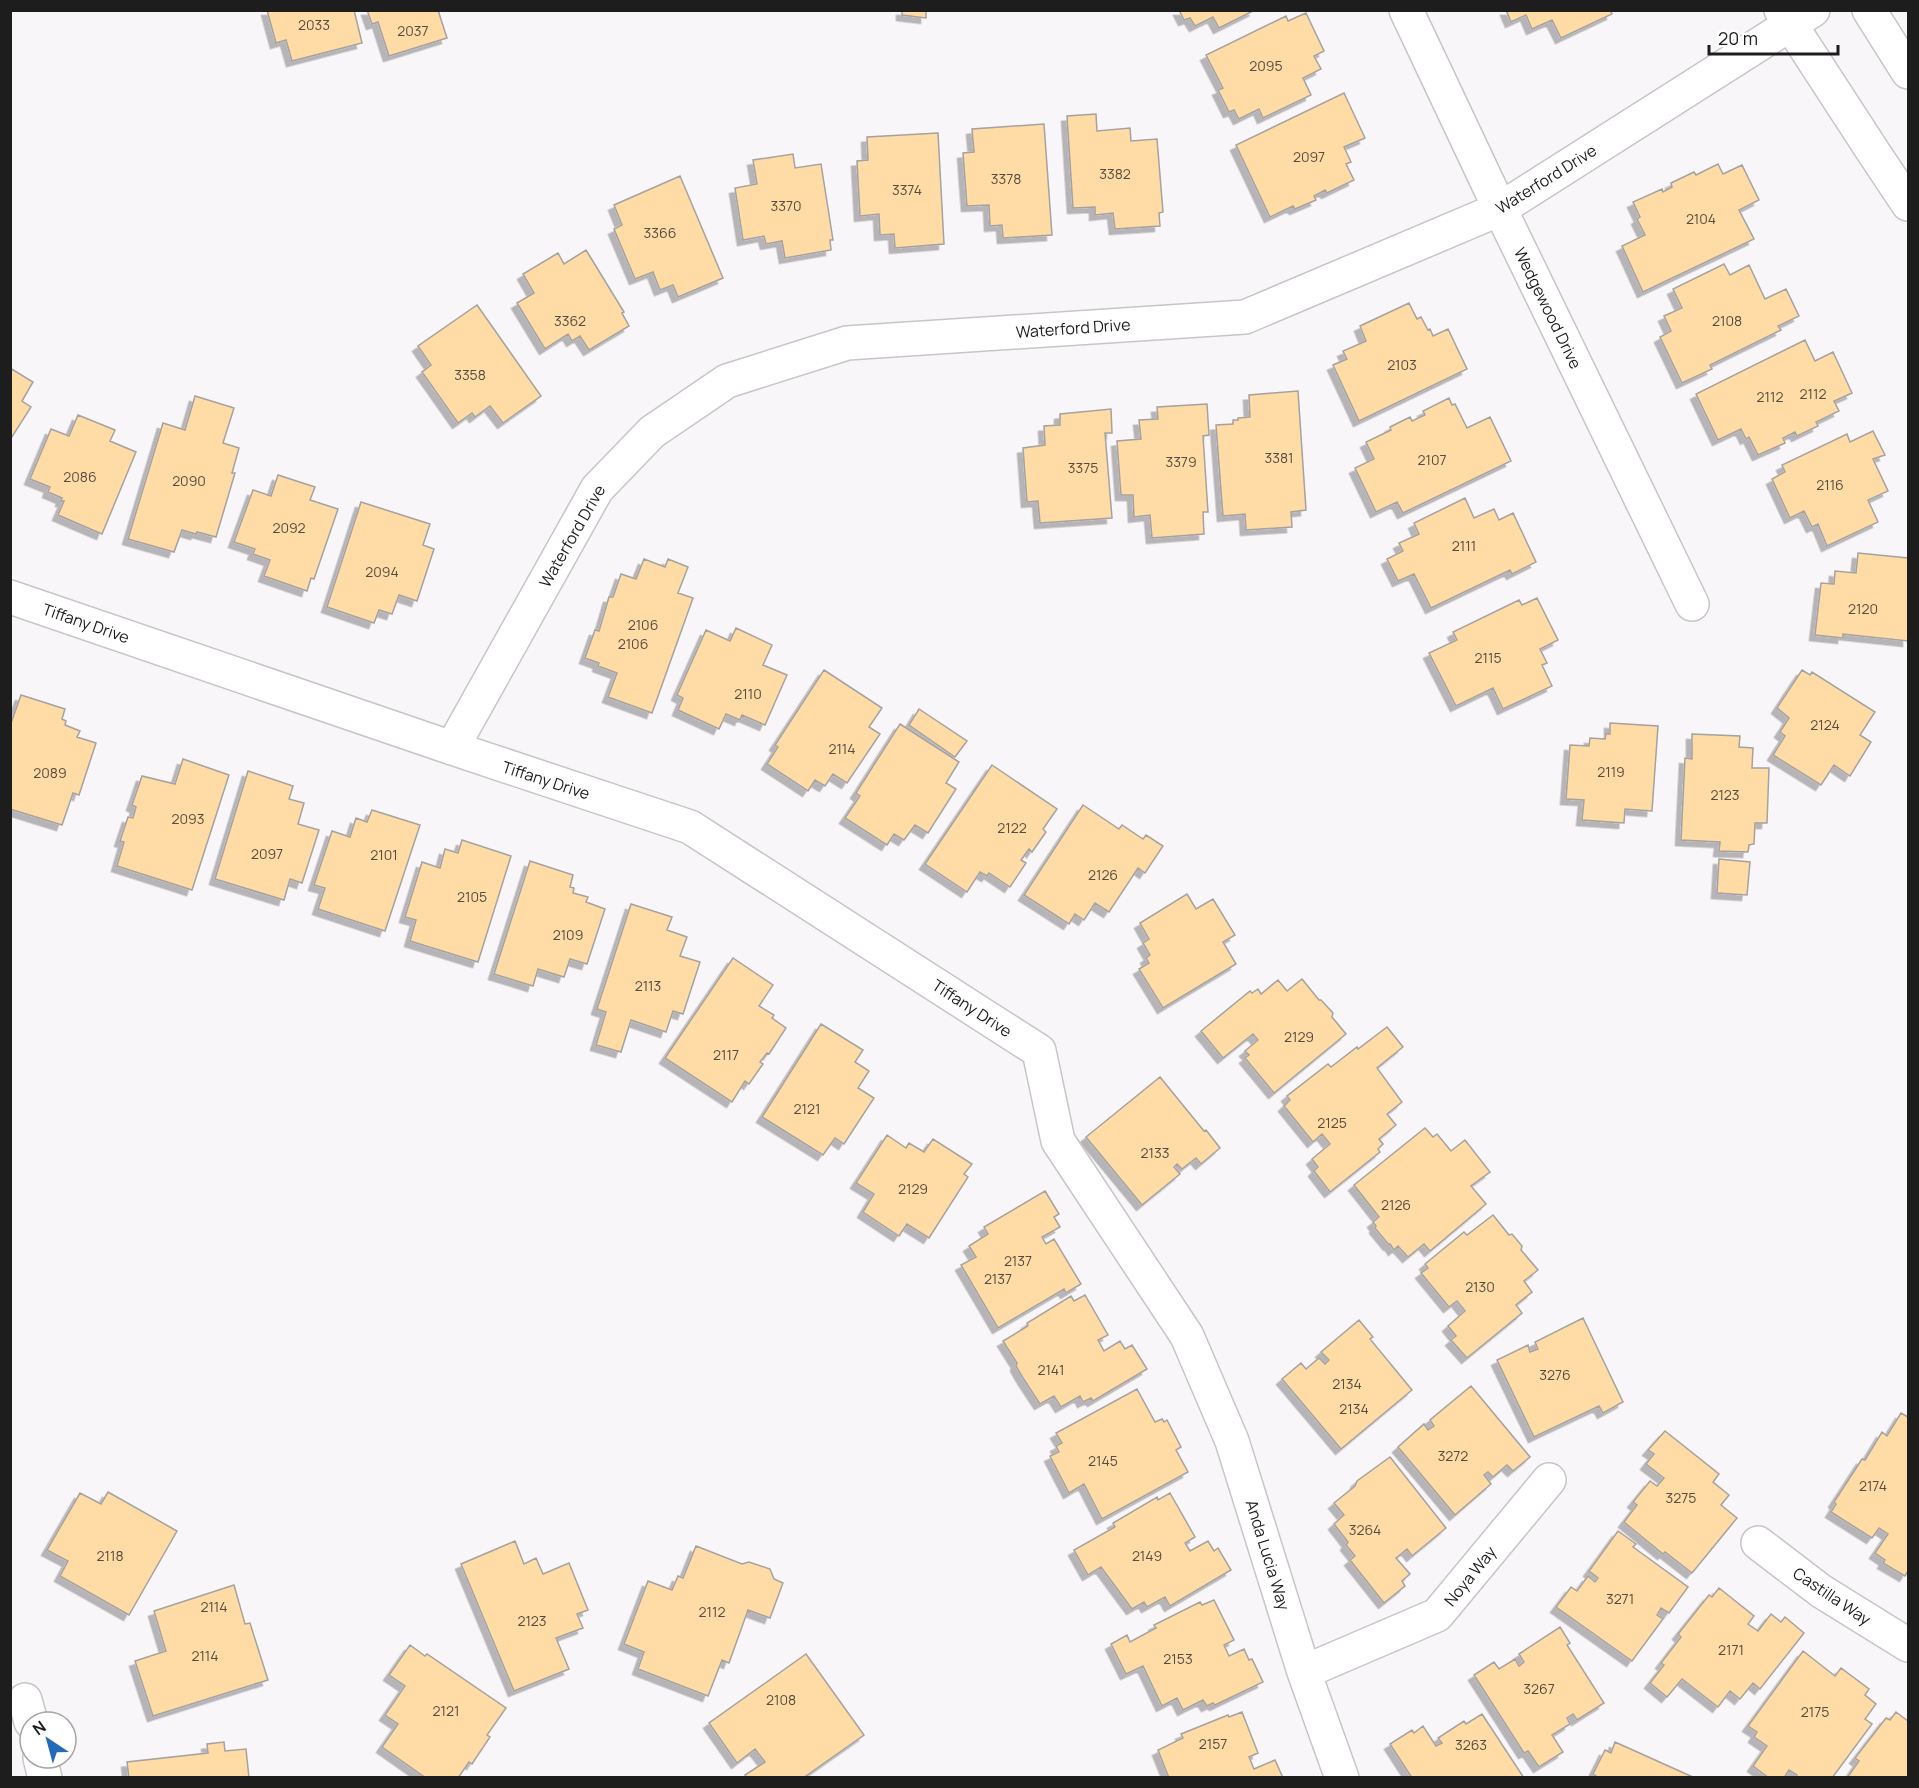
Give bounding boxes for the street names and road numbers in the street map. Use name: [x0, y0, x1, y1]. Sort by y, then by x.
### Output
street label: Waterford Drive: [1491, 139, 1601, 219]
street label: Wedgewood Drive: [1509, 244, 1587, 372]
street label: Waterford Drive: [1015, 313, 1131, 343]
street label: Waterford Drive: [534, 481, 610, 591]
street label: Tiffany Drive: [40, 598, 132, 648]
street label: Tiffany Drive: [499, 756, 593, 804]
street label: Tiffany Drive: [928, 974, 1016, 1042]
street label: Anda Lucia Way: [1241, 1497, 1295, 1613]
street label: Noya Way: [1439, 1541, 1501, 1611]
street label: Castilla Way: [1789, 1562, 1876, 1630]

